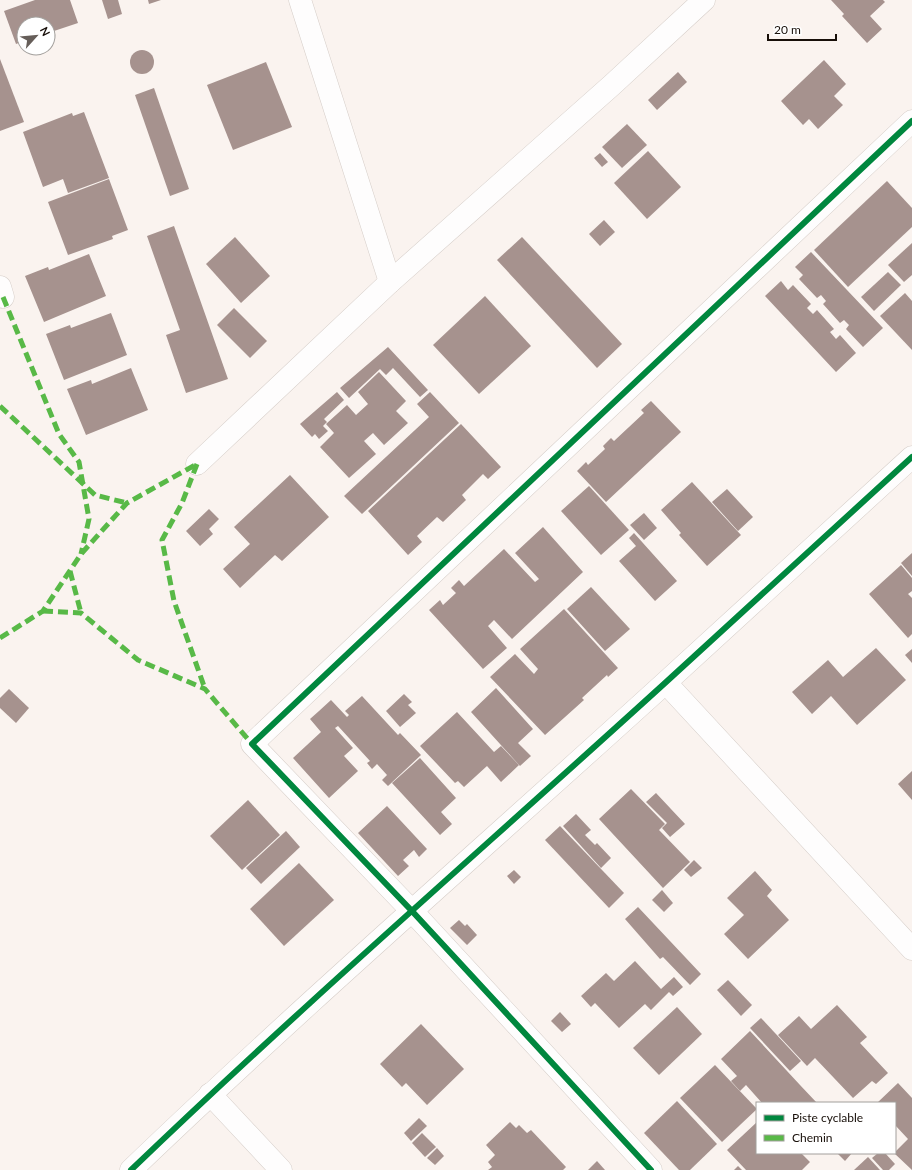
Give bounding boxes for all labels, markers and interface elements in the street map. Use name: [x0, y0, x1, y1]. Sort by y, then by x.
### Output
north arrow: [16, 16, 56, 56]
scale bar: [768, 16, 836, 42]
text: 20 m: [774, 22, 801, 37]
text: N: [38, 25, 53, 38]
legend: [756, 1102, 896, 1154]
text: Piste cyclable: [792, 1110, 863, 1125]
text: Chemin: [792, 1130, 833, 1145]

